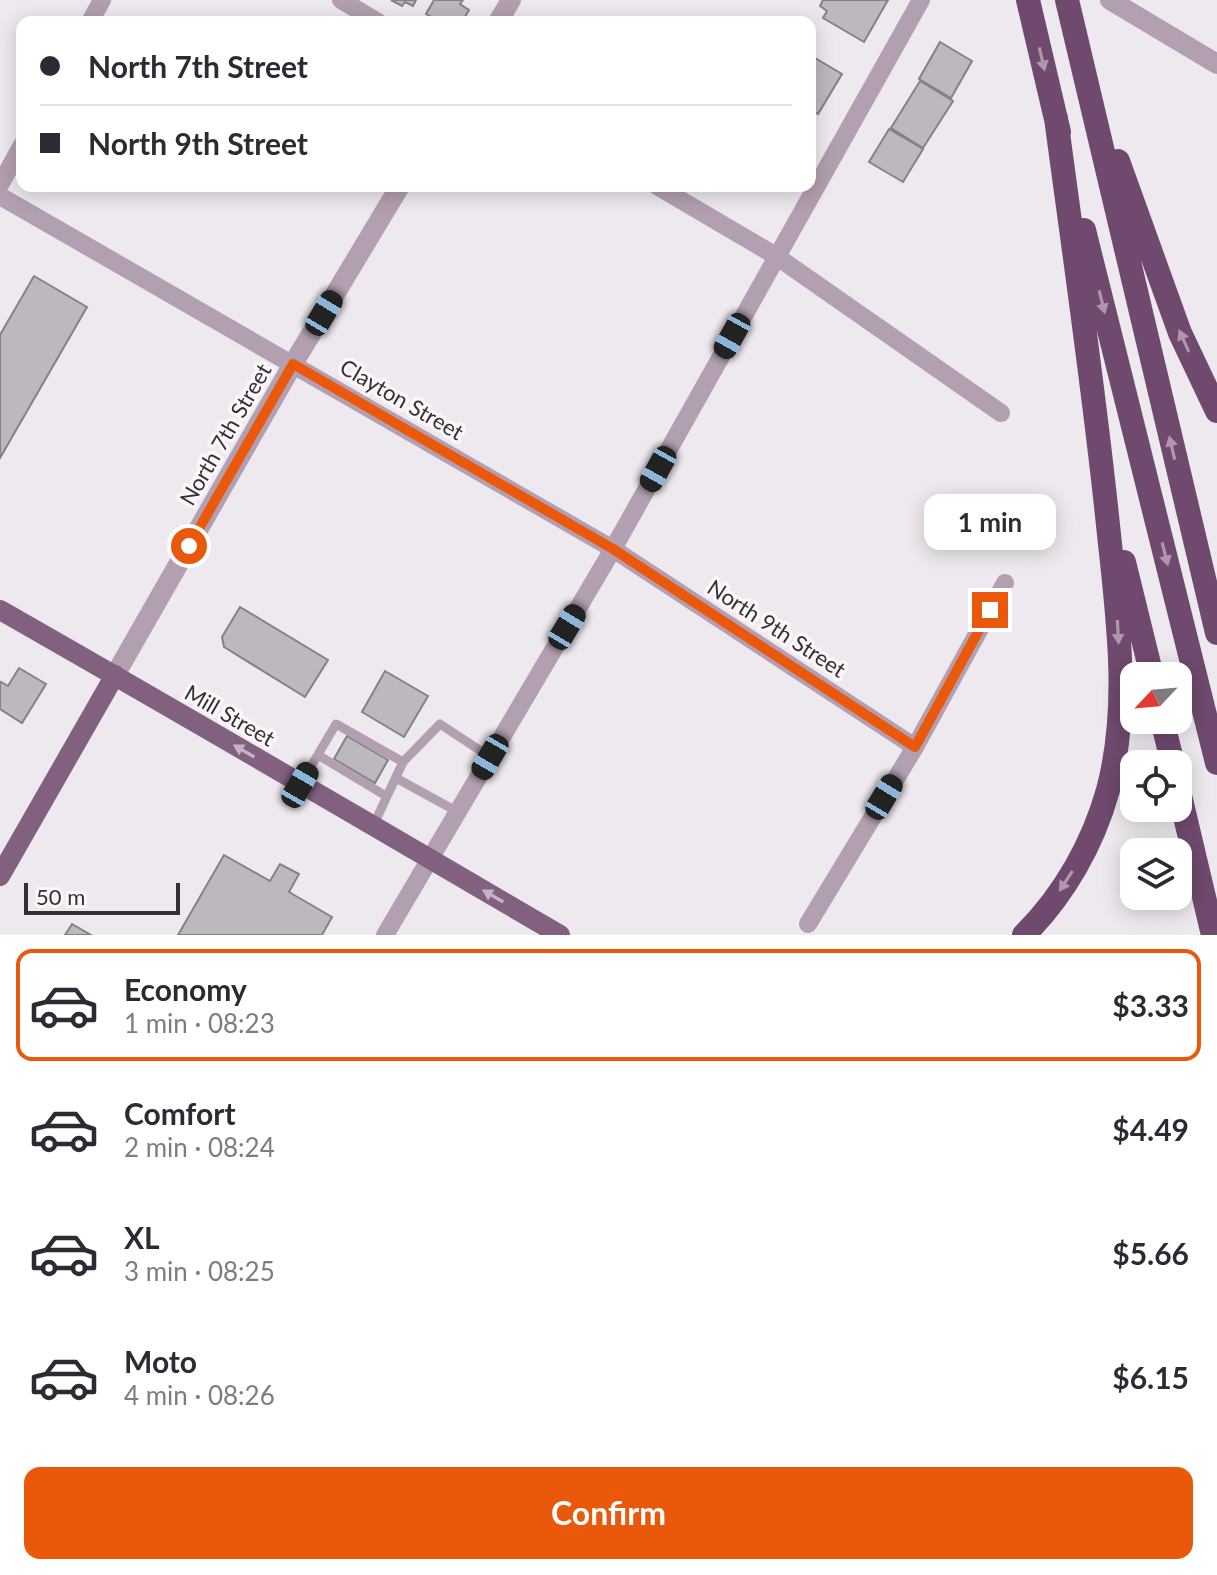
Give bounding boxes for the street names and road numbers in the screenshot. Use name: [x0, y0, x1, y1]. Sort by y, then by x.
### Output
street label: Clayton Street: [335, 353, 469, 445]
street label: North 7th Street: [174, 358, 277, 510]
street label: North 9th Street: [703, 573, 851, 683]
street label: Mill Street: [180, 678, 280, 752]

